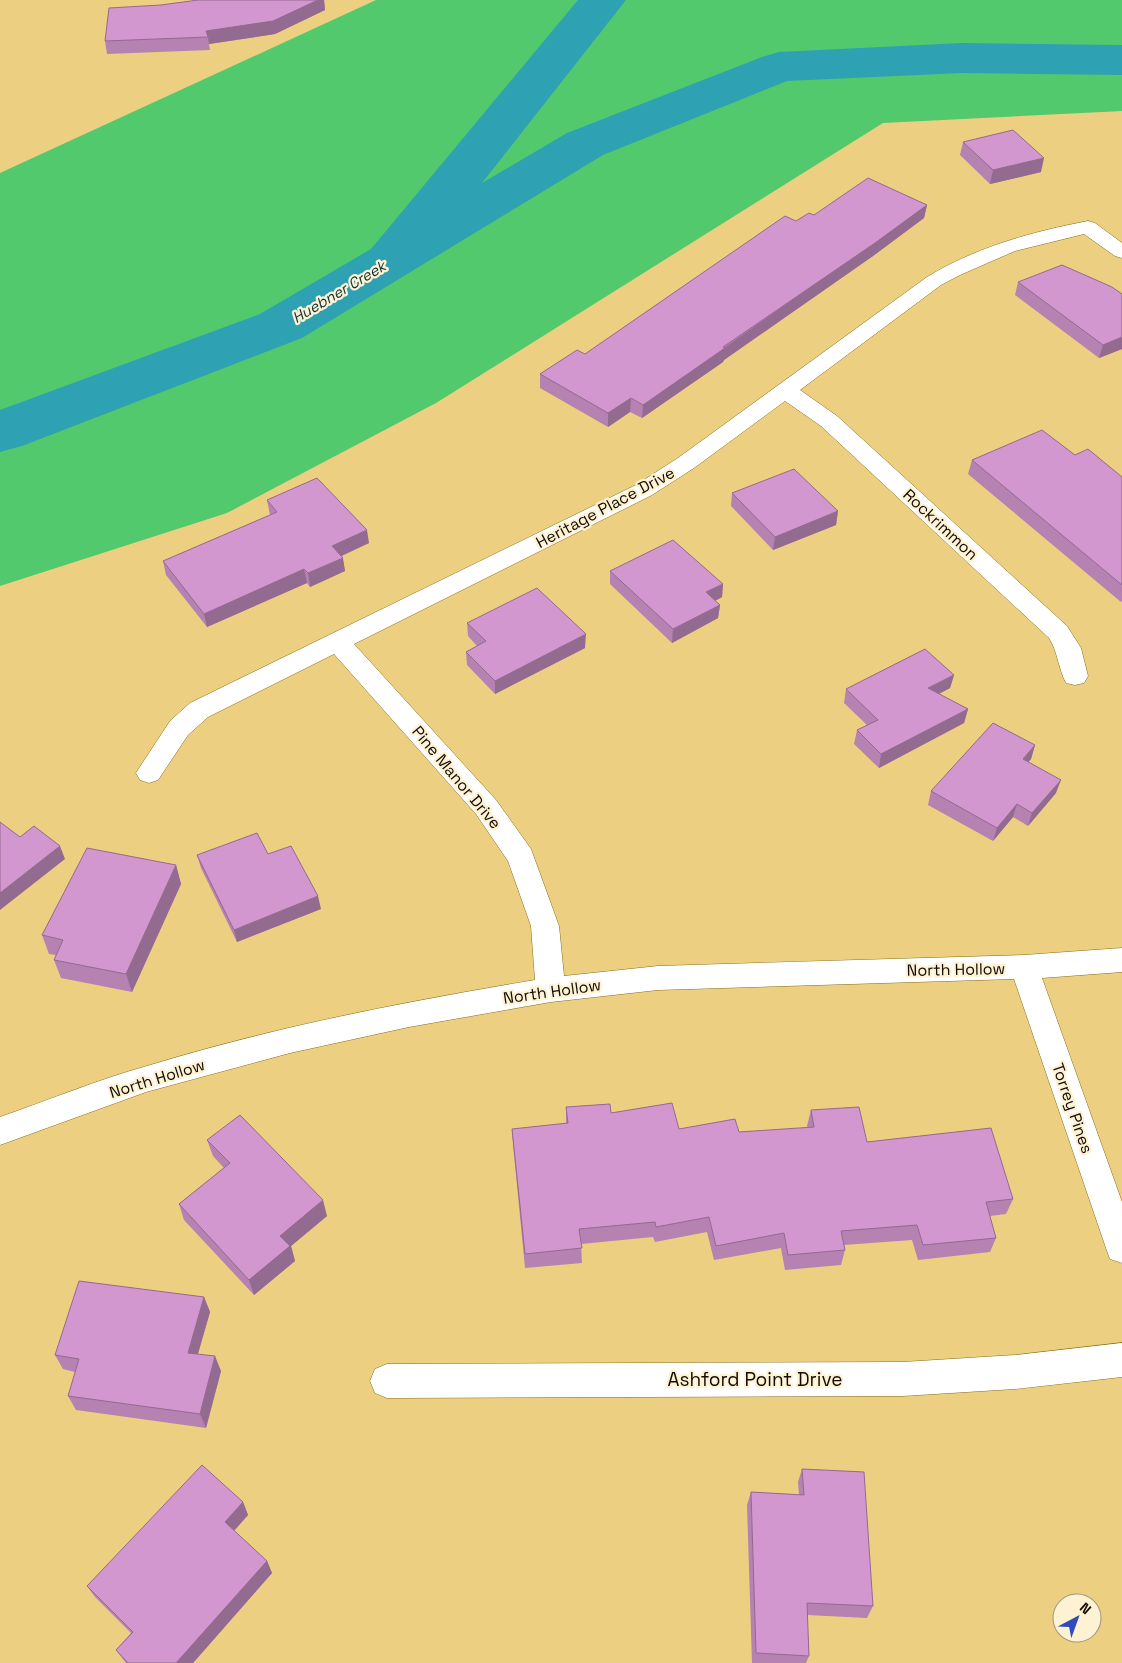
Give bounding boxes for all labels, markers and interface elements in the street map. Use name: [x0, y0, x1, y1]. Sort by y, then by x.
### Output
water label: Huebner Creek: [288, 255, 391, 327]
street label: Heritage Place Drive: [532, 462, 678, 553]
street label: Rockrimmon: [899, 484, 983, 565]
street label: Pine Manor Drive: [407, 721, 506, 833]
street label: North Hollow: [907, 958, 1005, 981]
street label: North Hollow: [502, 974, 602, 1009]
street label: North Hollow: [107, 1054, 207, 1103]
street label: Torrey Pines: [1047, 1060, 1098, 1156]
street label: Ashford Point Drive: [667, 1367, 843, 1392]
north arrow: [1052, 1593, 1102, 1643]
text: N: [1076, 1598, 1095, 1618]

